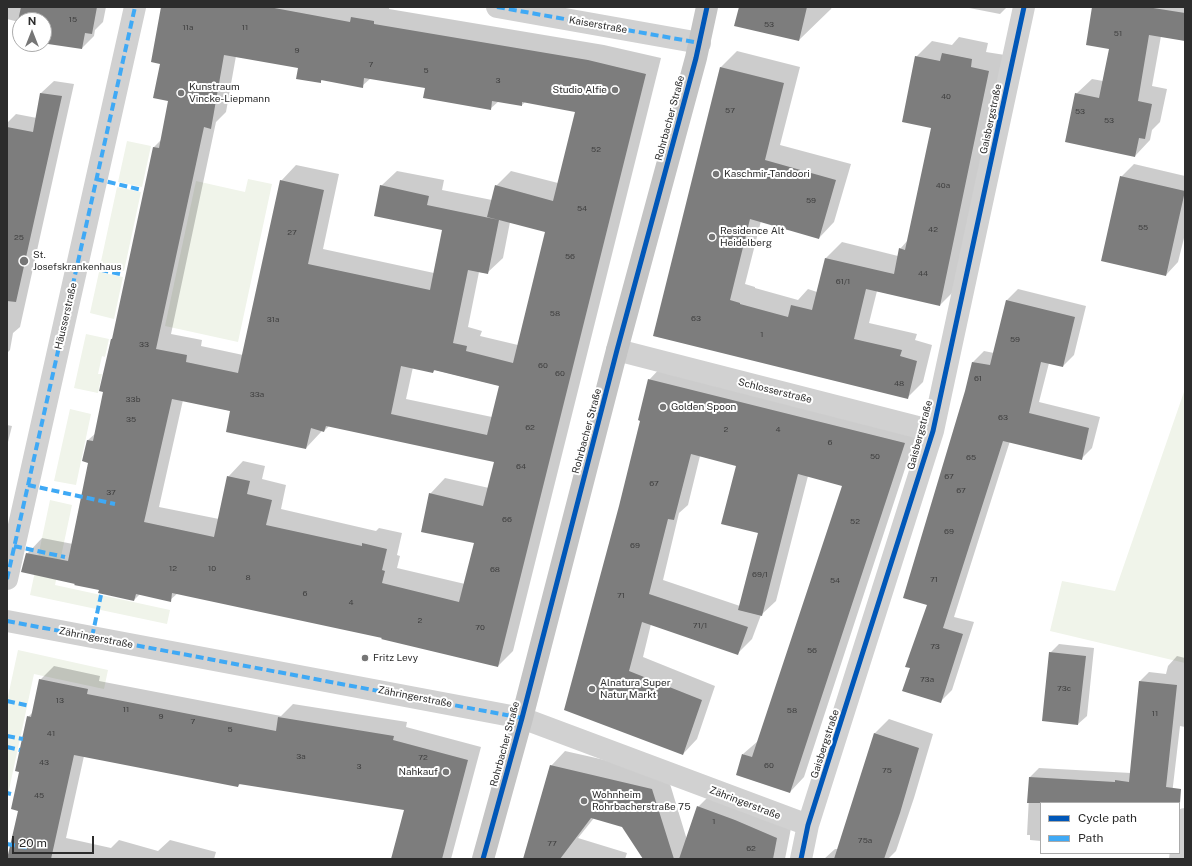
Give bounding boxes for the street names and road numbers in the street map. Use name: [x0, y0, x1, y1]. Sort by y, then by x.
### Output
street label: Kaiserstraße: [568, 14, 628, 36]
street label: Rohrbacher Straße: [653, 74, 687, 162]
street label: Gaisbergstraße: [978, 83, 1004, 155]
street label: Häusserstraße: [52, 281, 80, 351]
street label: Schlosserstraße: [737, 376, 813, 406]
street label: Rohrbacher Straße: [570, 387, 604, 475]
street label: Gaisbergstraße: [905, 399, 935, 471]
street label: Zähringerstraße: [58, 625, 134, 651]
street label: Zähringerstraße: [377, 684, 453, 710]
street label: Rohrbacher Straße: [488, 700, 522, 788]
street label: Gaisbergstraße: [808, 708, 842, 780]
street label: Zähringerstraße: [708, 784, 782, 822]

